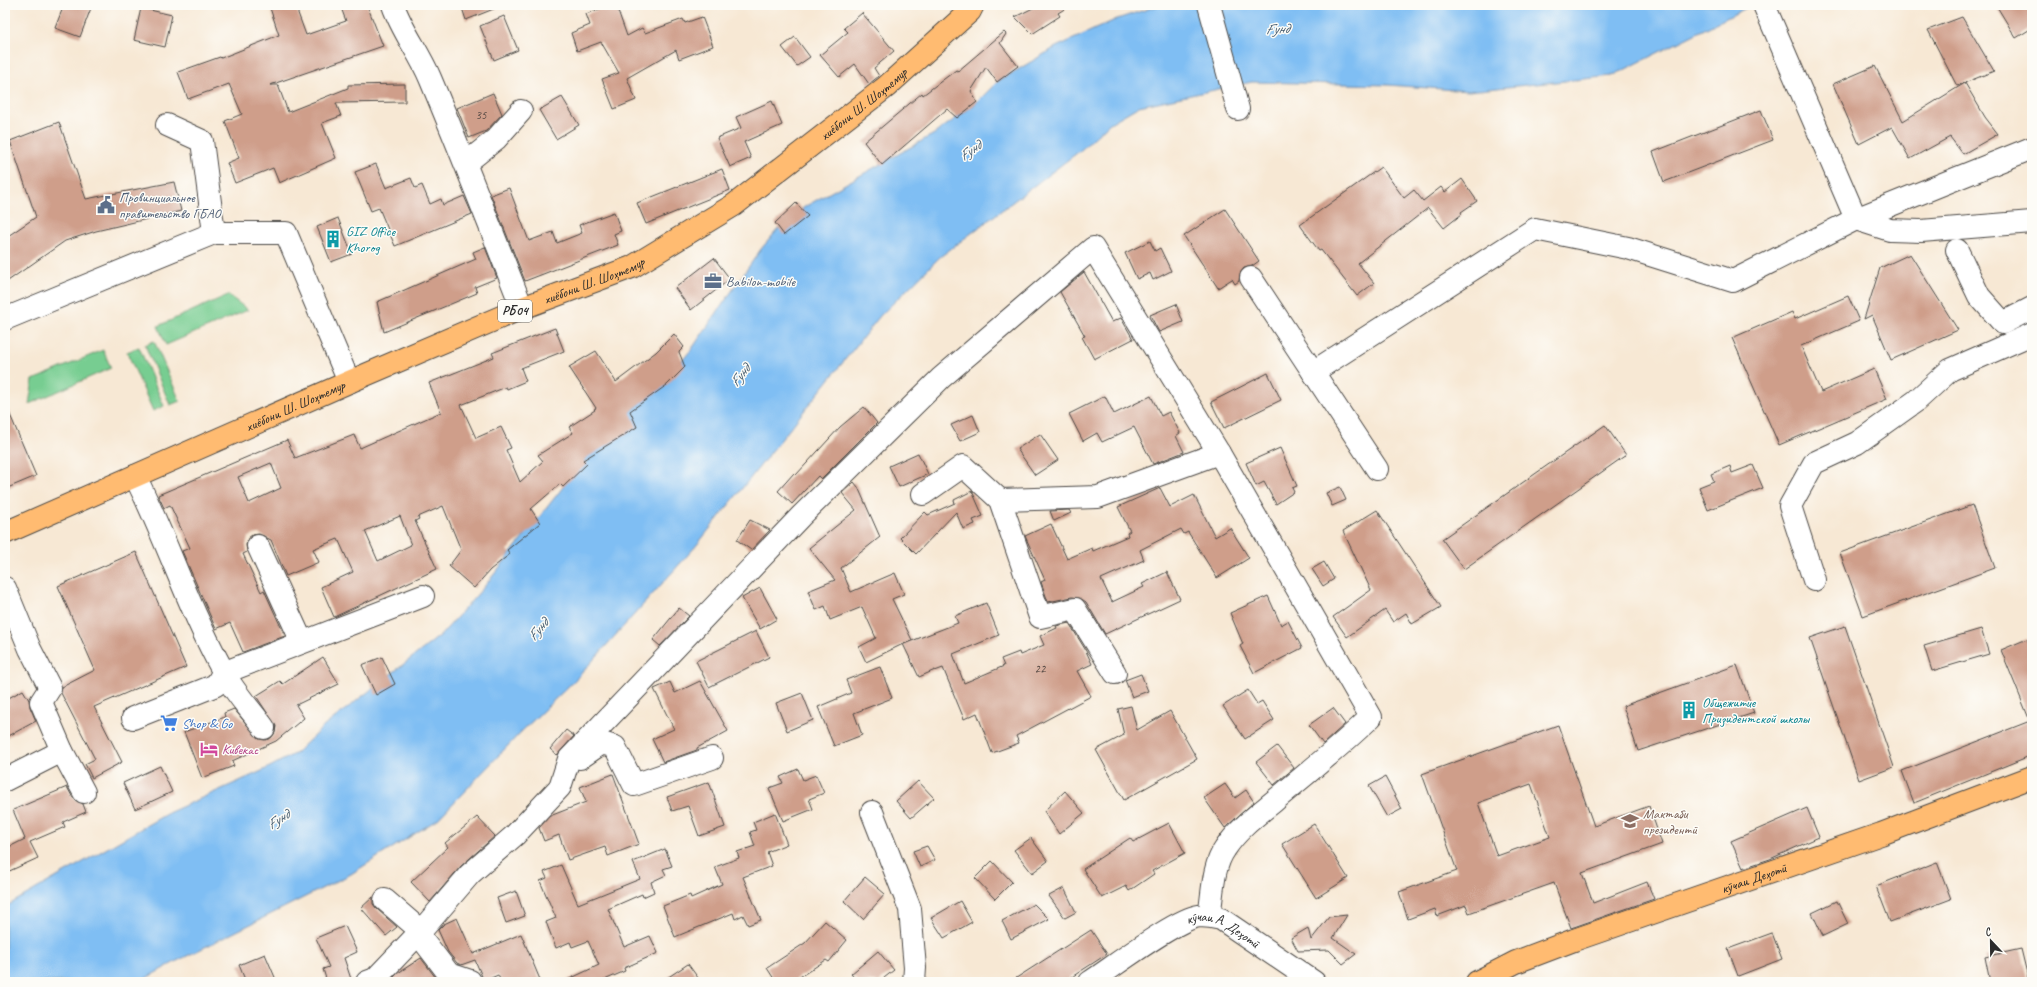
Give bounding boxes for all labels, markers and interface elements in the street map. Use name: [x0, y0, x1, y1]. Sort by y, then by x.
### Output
water label: Ғунд: [1265, 19, 1292, 39]
street label: хиёбони Ш. Шоҳтемур: [816, 63, 911, 144]
house number: 35: [476, 107, 487, 123]
water label: Ғунд: [955, 135, 988, 166]
place label: Провинциальное правительство ГБАО: [119, 189, 222, 222]
public building icon: Провинциальное правительство ГБАО: [96, 195, 116, 215]
place label: GIZ Office Khorog: [346, 223, 396, 256]
building icon: GIZ Office Khorog: [323, 229, 343, 249]
street label: хиёбони Ш. Шоҳтемур: [541, 253, 648, 308]
office icon: Babilon-mobile: [703, 271, 723, 291]
place label: Babilon-mobile: [726, 273, 796, 290]
road number: РБ04: [498, 300, 532, 322]
water label: Ғунд: [725, 358, 757, 391]
street label: хиёбони Ш. Шоҳтемур: [243, 376, 348, 435]
water label: Ғунд: [523, 612, 555, 645]
house number: 22: [1035, 661, 1047, 677]
place label: Общежитие Призидентской школы: [1702, 694, 1811, 727]
building icon: Общежитие Призидентской школы: [1679, 700, 1699, 720]
supermarket icon: Shop & Go: [159, 713, 179, 733]
place label: Shop & Go: [182, 715, 233, 732]
hotel icon: Кивекас: [199, 739, 219, 759]
place label: Кивекас: [222, 741, 259, 758]
water label: Ғунд: [263, 804, 296, 834]
place label: Мактаби президентӣ: [1643, 805, 1698, 838]
school or university icon: Мактаби президентӣ: [1620, 811, 1640, 831]
street label: кӯчаи Деҳотӣ: [1719, 858, 1790, 897]
street label: кӯчаи А. Деҳотӣ: [1183, 907, 1264, 952]
north arrow: [1971, 921, 2011, 961]
text: С: [1982, 924, 1994, 939]

